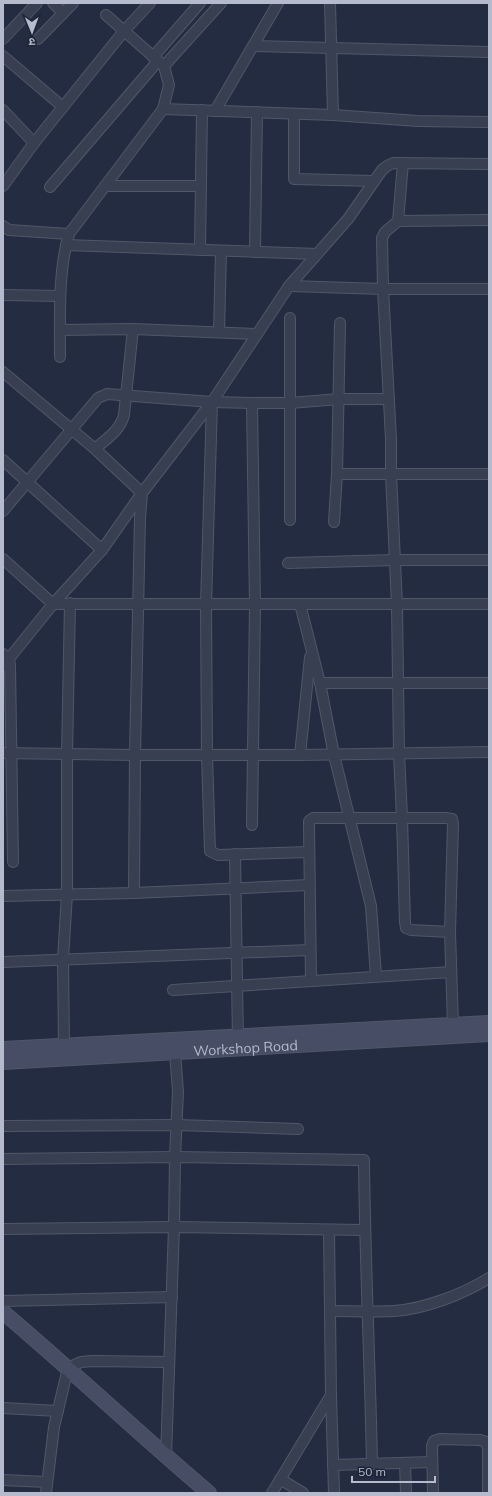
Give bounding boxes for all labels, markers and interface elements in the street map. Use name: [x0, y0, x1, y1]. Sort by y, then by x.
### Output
north arrow: [12, 12, 52, 52]
text: उ: [28, 35, 36, 49]
street label: Workshop Road: [193, 1036, 298, 1060]
scale bar: [352, 1458, 435, 1484]
text: 50 m: [358, 1464, 386, 1479]

